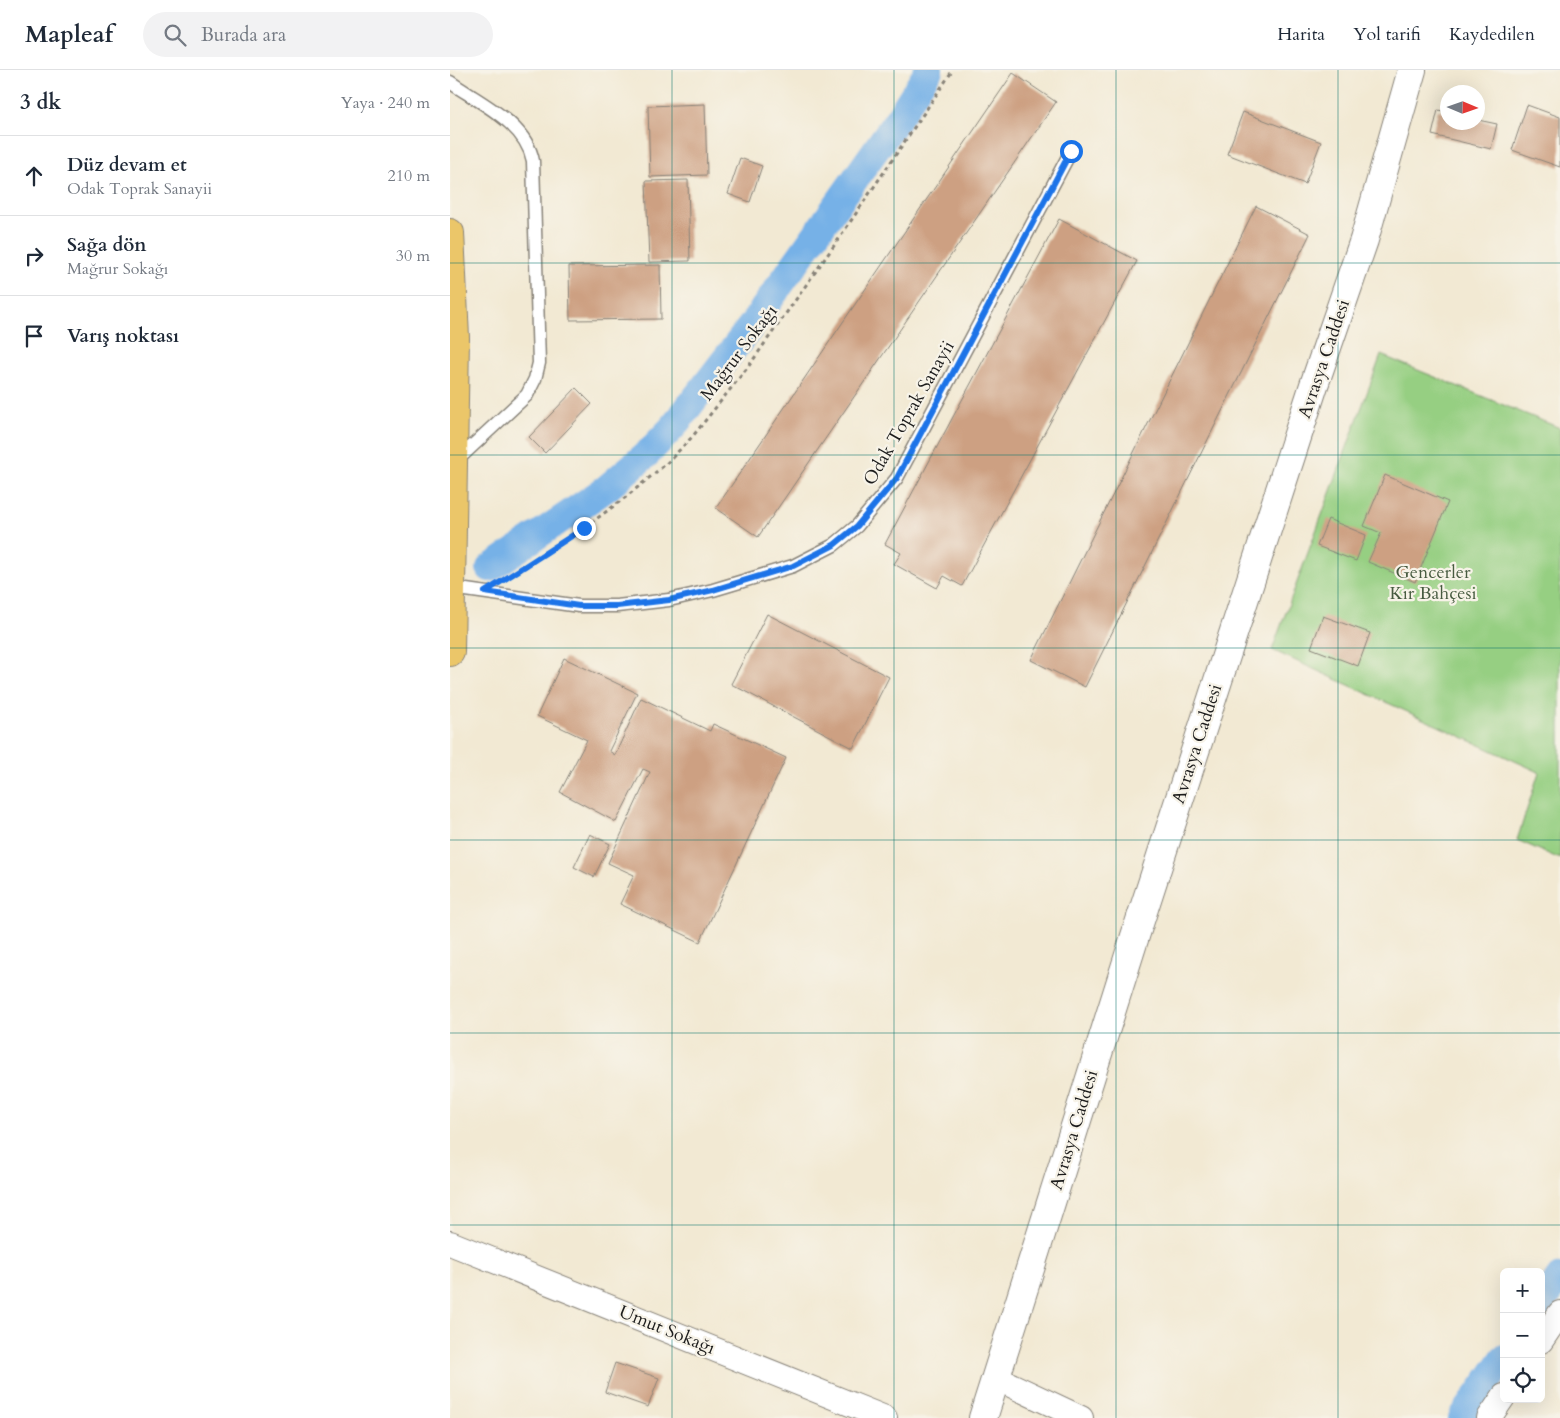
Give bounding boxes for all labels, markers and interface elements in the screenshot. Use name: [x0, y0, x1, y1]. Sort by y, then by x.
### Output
search box: [143, 12, 493, 57]
text: Mapleaf: [25, 18, 113, 51]
icon: search: [161, 21, 189, 49]
text: Burada ara: [201, 22, 286, 48]
text: Harita: [1277, 22, 1325, 47]
text: Yol tarifi: [1353, 22, 1421, 47]
text: Kaydedilen: [1449, 22, 1535, 47]
north arrow: [1440, 85, 1485, 130]
text: 3 dk: [20, 88, 61, 117]
text: Yaya · 240 m: [341, 92, 430, 114]
route start: [1060, 140, 1083, 163]
text: Düz devam et: [67, 152, 187, 178]
icon: ahead: [20, 162, 48, 190]
text: 210 m: [388, 165, 430, 187]
text: Odak Toprak Sanayii: [67, 178, 212, 200]
text: Sağa dön: [67, 232, 147, 258]
icon: right: [20, 242, 48, 270]
text: 30 m: [396, 245, 430, 267]
text: Mağrur Sokağı: [67, 258, 168, 280]
street label: Avrasya Caddesi: [1292, 296, 1356, 422]
street label: Mağrur Sokağı: [695, 300, 783, 406]
icon: arrive: [20, 322, 48, 350]
text: Varış noktası: [67, 323, 179, 349]
street label: Odak Toprak Sanayii: [857, 336, 961, 490]
route end: [573, 517, 596, 540]
park label: Gencerler Kır Bahçesi: [1389, 560, 1477, 606]
street label: Avrasya Caddesi: [1166, 681, 1228, 807]
street label: Avrasya Caddesi: [1044, 1067, 1104, 1193]
map controls: [1500, 1268, 1545, 1403]
button: +: [1500, 1268, 1545, 1313]
street label: Umut Sokağı: [615, 1299, 719, 1361]
button: −: [1500, 1313, 1545, 1358]
button: locate: [1500, 1358, 1545, 1403]

